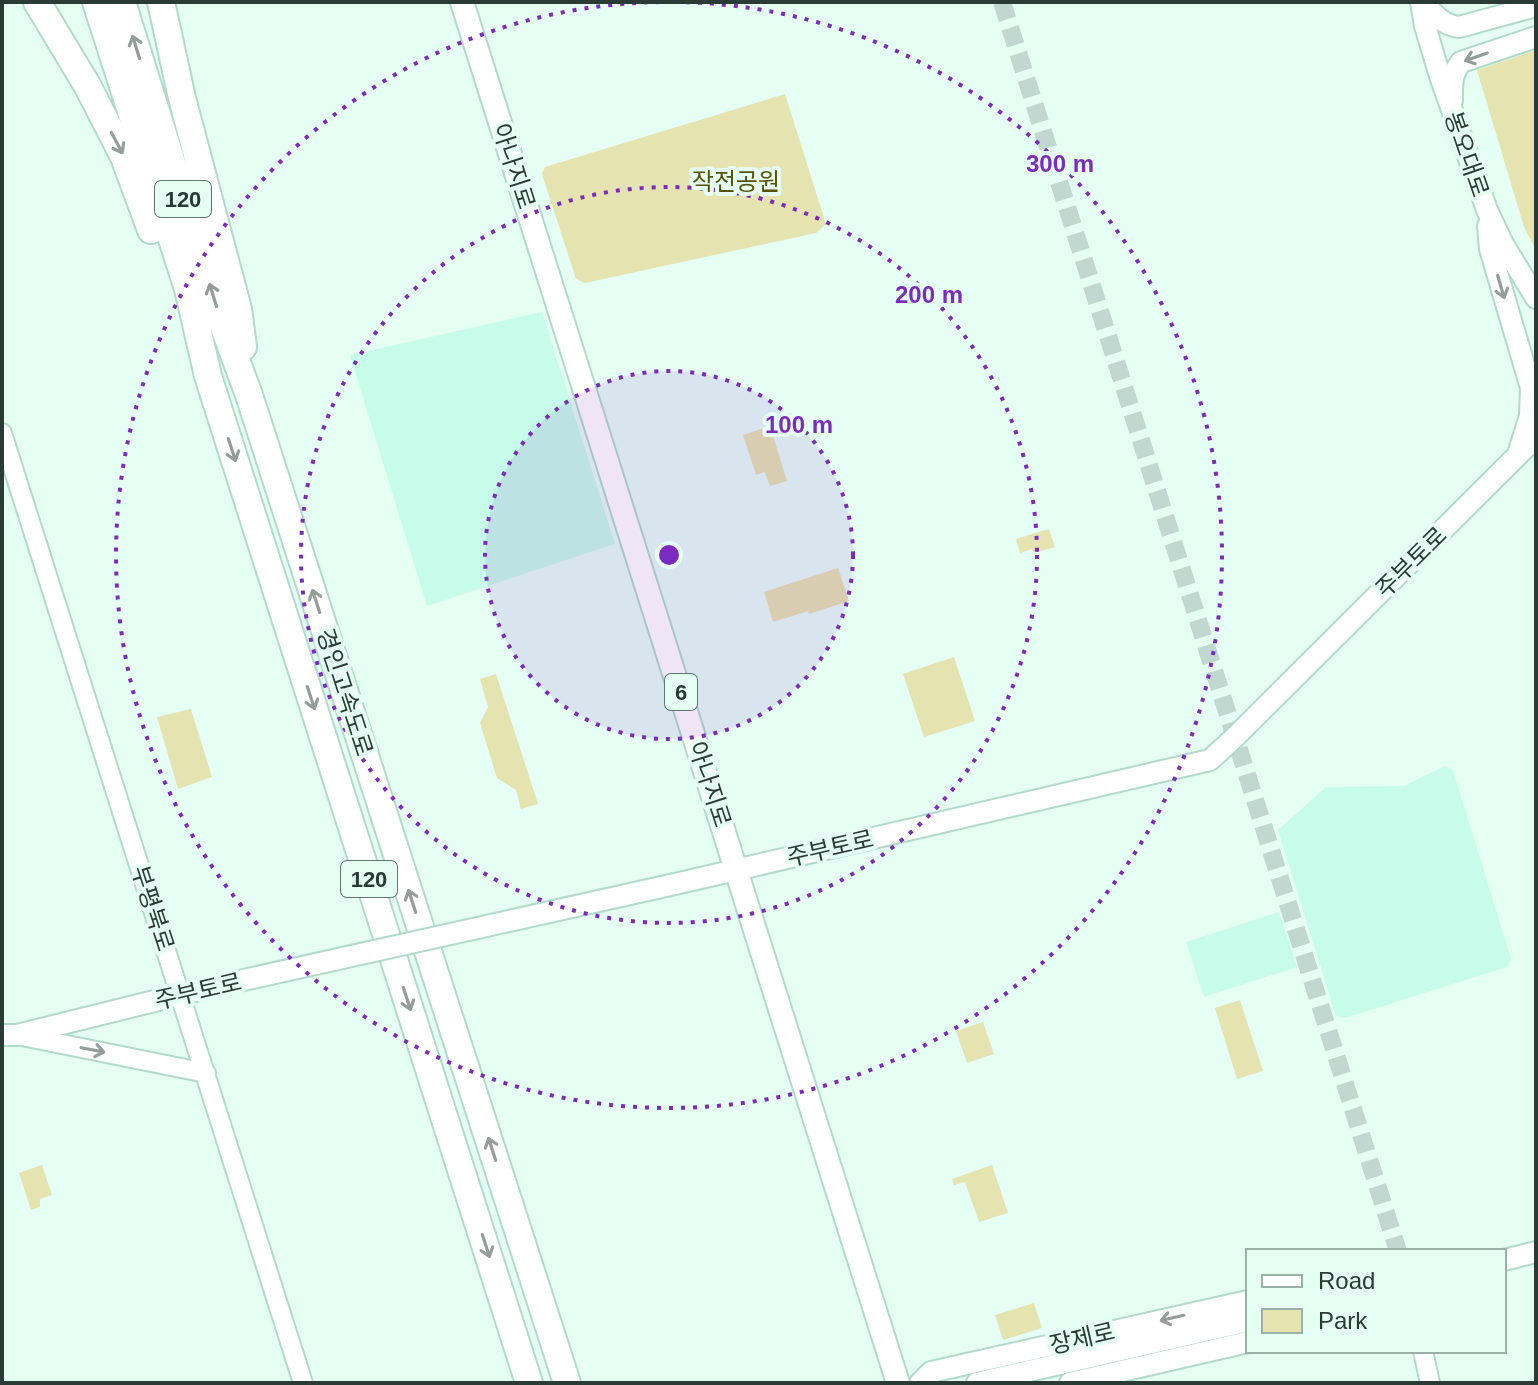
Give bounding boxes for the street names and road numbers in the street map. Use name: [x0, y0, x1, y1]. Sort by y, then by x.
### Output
street label: 봉오대로: [1440, 108, 1494, 200]
street label: 아나지로: [488, 120, 540, 212]
road number: 120: [155, 181, 211, 217]
street label: 주부토로: [1370, 521, 1452, 603]
street label: 경인고속도로: [312, 625, 378, 759]
road number: 6: [665, 674, 697, 710]
street label: 아나지로: [684, 738, 736, 830]
street label: 주부토로: [784, 825, 876, 871]
road number: 120: [341, 861, 397, 897]
street label: 부평북로: [127, 862, 179, 954]
street label: 주부토로: [152, 968, 244, 1014]
street label: 장제로: [1047, 1317, 1117, 1359]

